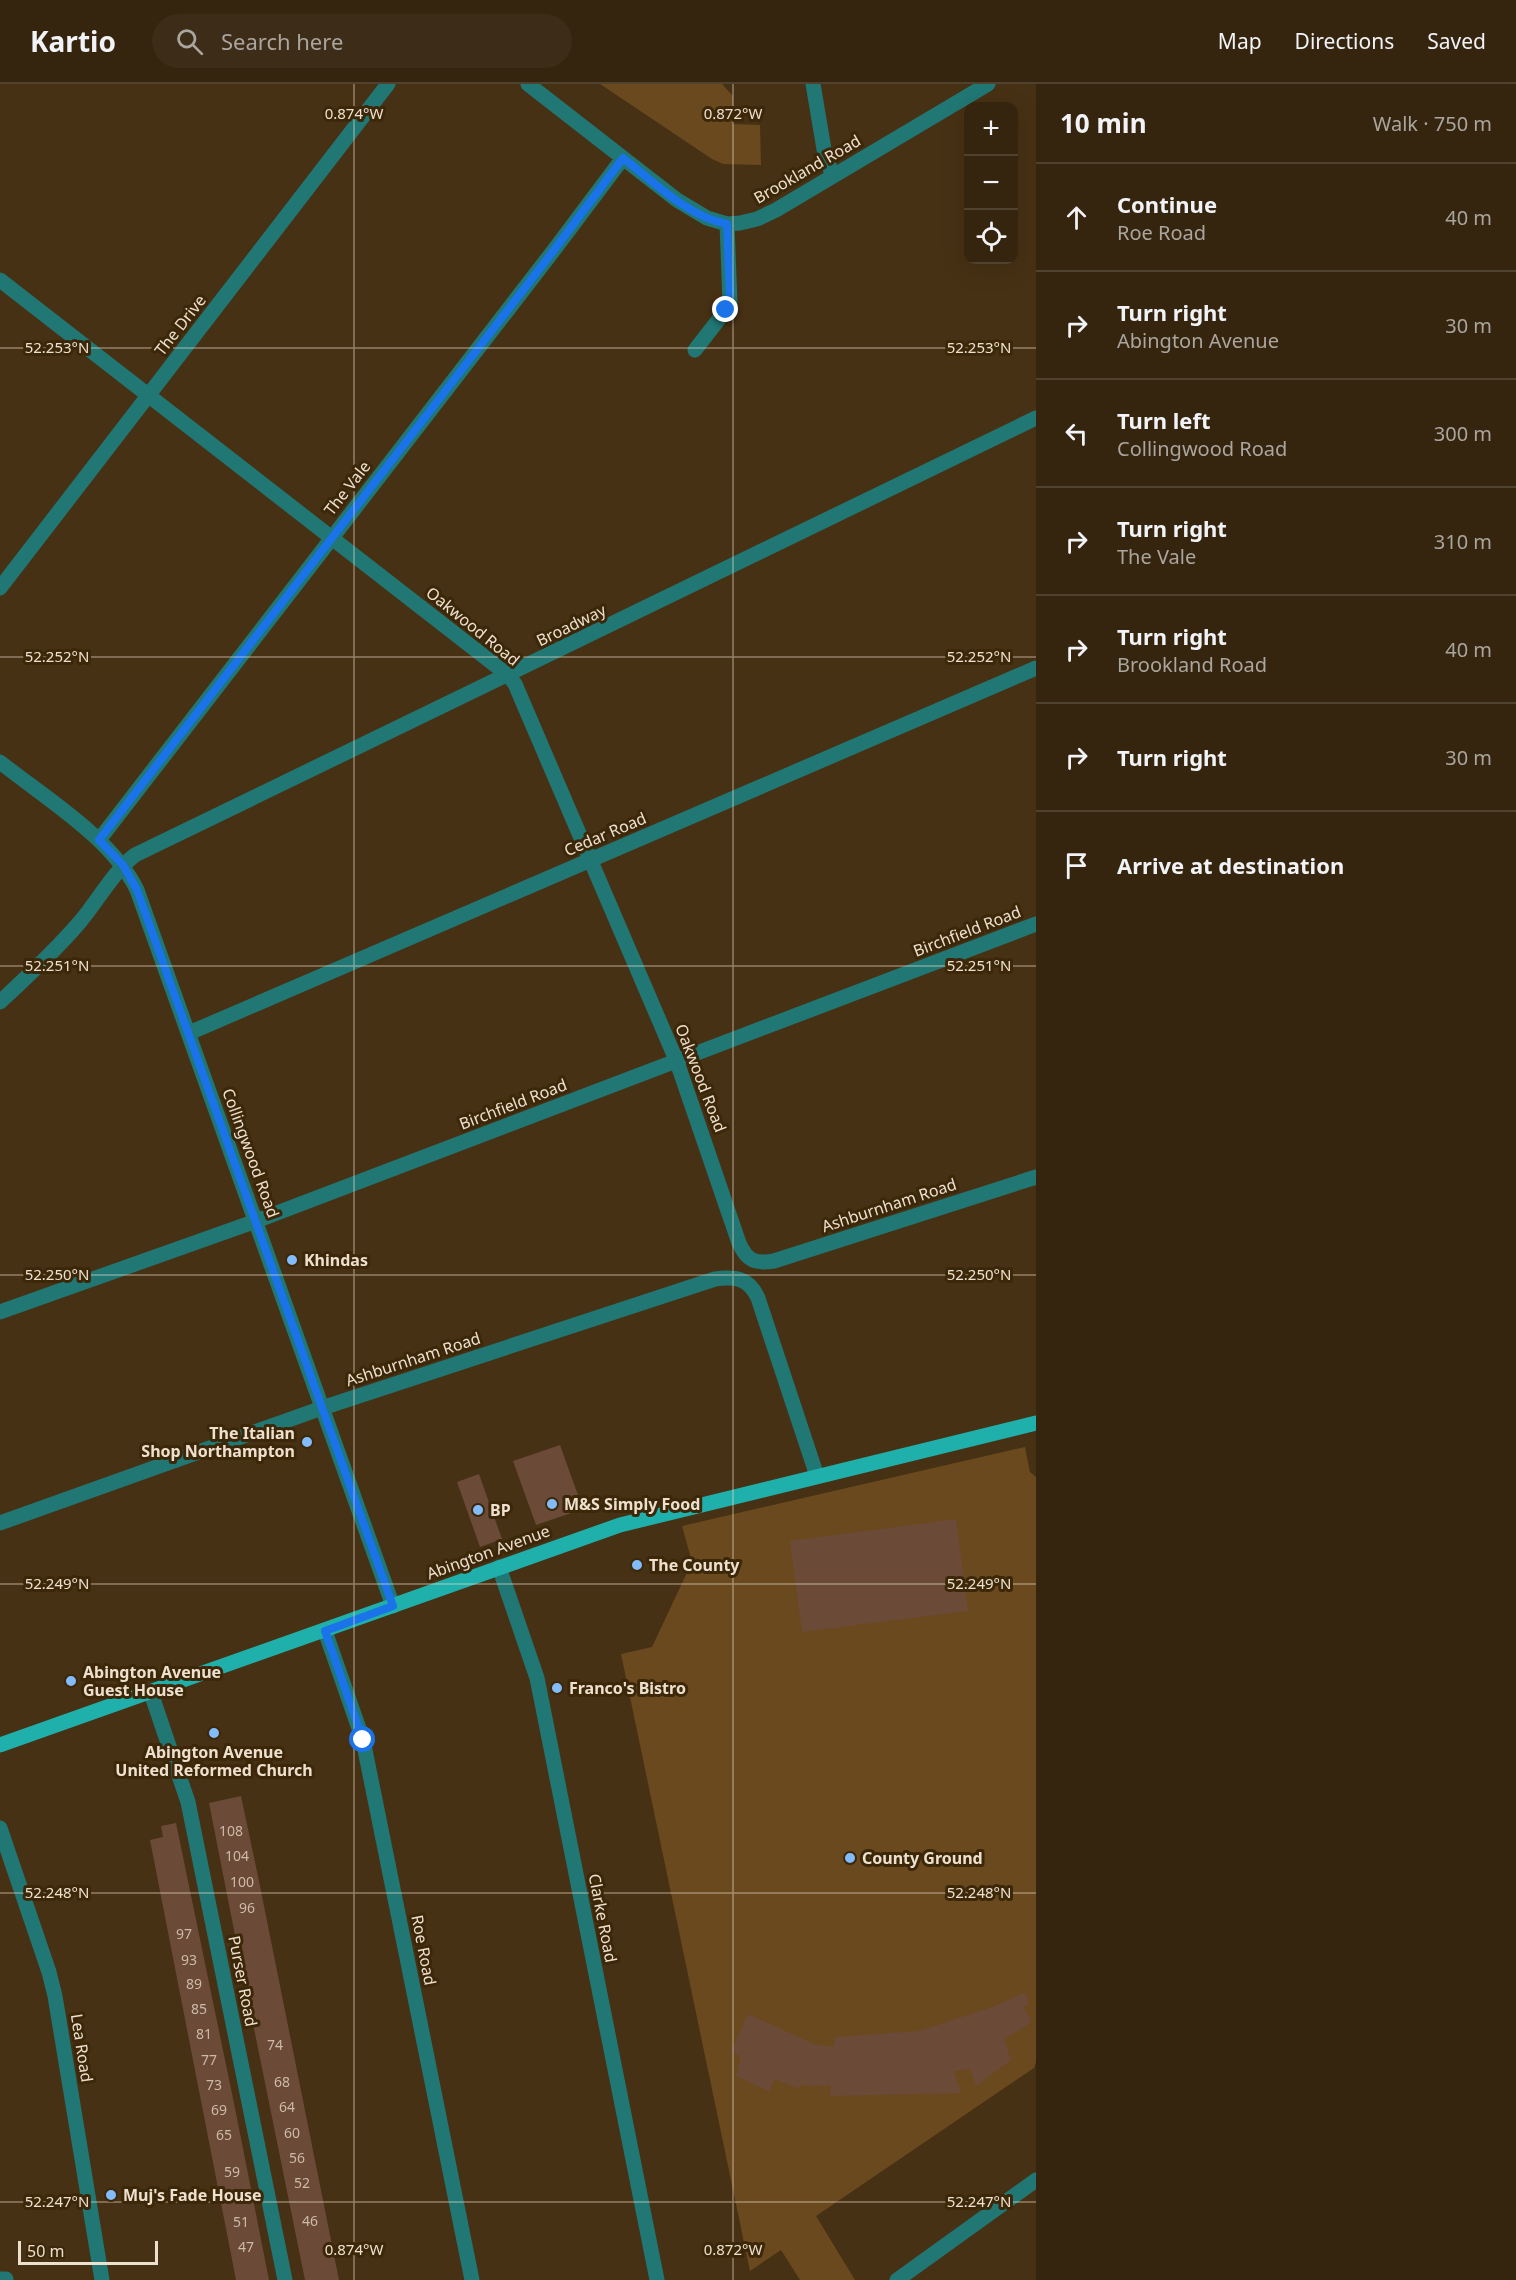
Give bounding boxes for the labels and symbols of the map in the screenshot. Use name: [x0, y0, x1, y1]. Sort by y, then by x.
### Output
text: 0.874°W: [325, 103, 383, 123]
text: 0.872°W: [704, 103, 762, 123]
street label: Brookland Road: [750, 129, 864, 209]
street label: The Drive: [149, 290, 211, 360]
route end: [712, 296, 738, 322]
text: 52.253°N: [25, 337, 89, 357]
text: 52.253°N: [947, 337, 1011, 357]
street label: The Vale: [319, 456, 375, 520]
street label: Oakwood Road: [422, 581, 524, 671]
street label: Broadway: [533, 598, 610, 651]
text: 52.252°N: [25, 646, 89, 666]
text: 52.252°N: [947, 646, 1011, 666]
street label: Cedar Road: [561, 807, 649, 861]
street label: Birchfield Road: [910, 900, 1024, 962]
text: 52.251°N: [25, 955, 89, 975]
text: 52.251°N: [947, 955, 1011, 975]
street label: Oakwood Road: [670, 1021, 732, 1135]
street label: Birchfield Road: [456, 1073, 570, 1135]
street label: Collingwood Road: [217, 1085, 285, 1221]
street label: Ashburnham Road: [819, 1173, 959, 1237]
place label: Khindas: [304, 1249, 368, 1271]
marker: Khindas: [285, 1253, 299, 1267]
text: 52.250°N: [25, 1264, 89, 1284]
text: 52.250°N: [947, 1264, 1011, 1284]
street label: Ashburnham Road: [343, 1327, 483, 1391]
place label: The Italian Shop Northampton: [141, 1422, 295, 1462]
marker: The Italian Shop Northampton: [300, 1435, 314, 1449]
place label: M&S Simply Food: [564, 1493, 700, 1515]
marker: M&S Simply Food: [545, 1497, 559, 1511]
place label: BP: [490, 1499, 511, 1521]
marker: BP: [471, 1503, 485, 1517]
street label: Abington Avenue: [423, 1519, 553, 1585]
place label: The County: [649, 1554, 740, 1576]
marker: The County: [630, 1558, 644, 1572]
text: 52.249°N: [25, 1573, 89, 1593]
text: 52.249°N: [947, 1573, 1011, 1593]
place label: Abington Avenue Guest House: [83, 1661, 221, 1701]
marker: Abington Avenue Guest House: [64, 1674, 78, 1688]
place label: Franco's Bistro: [569, 1677, 686, 1699]
marker: Franco's Bistro: [550, 1681, 564, 1695]
marker: Abington Avenue United Reformed Church: [207, 1726, 221, 1740]
route start: [349, 1726, 375, 1752]
place label: Abington Avenue United Reformed Church: [115, 1741, 313, 1781]
house number: 108: [219, 1821, 243, 1840]
house number: 104: [225, 1846, 249, 1865]
place label: County Ground: [862, 1847, 983, 1869]
marker: County Ground: [843, 1851, 857, 1865]
house number: 100: [230, 1872, 254, 1891]
street label: Clarke Road: [584, 1872, 622, 1964]
text: 52.248°N: [25, 1882, 89, 1902]
text: 52.248°N: [947, 1882, 1011, 1902]
house number: 96: [239, 1898, 255, 1917]
street label: Roe Road: [406, 1913, 442, 1987]
house number: 97: [176, 1924, 192, 1943]
street label: Purser Road: [223, 1934, 263, 2028]
house number: 93: [181, 1950, 197, 1969]
house number: 89: [186, 1974, 202, 1993]
house number: 85: [191, 1999, 207, 2018]
street label: Lea Road: [66, 2012, 98, 2084]
house number: 81: [196, 2024, 212, 2043]
house number: 74: [267, 2035, 283, 2054]
house number: 77: [201, 2050, 217, 2069]
house number: 68: [274, 2072, 290, 2091]
house number: 73: [206, 2075, 222, 2094]
house number: 64: [279, 2097, 295, 2116]
house number: 69: [211, 2100, 227, 2119]
house number: 60: [284, 2123, 300, 2142]
house number: 65: [216, 2125, 232, 2144]
house number: 56: [289, 2148, 305, 2167]
house number: 59: [224, 2162, 240, 2181]
house number: 52: [294, 2173, 310, 2192]
place label: Muj's Fade House: [123, 2184, 262, 2206]
marker: Muj's Fade House: [104, 2188, 118, 2202]
text: 52.247°N: [25, 2191, 89, 2211]
text: 52.247°N: [947, 2191, 1011, 2211]
house number: 46: [302, 2211, 318, 2230]
house number: 51: [233, 2212, 249, 2231]
house number: 47: [238, 2237, 254, 2256]
scale bar: [18, 2238, 158, 2266]
text: 0.874°W: [325, 2239, 383, 2259]
text: 0.872°W: [704, 2239, 762, 2259]

